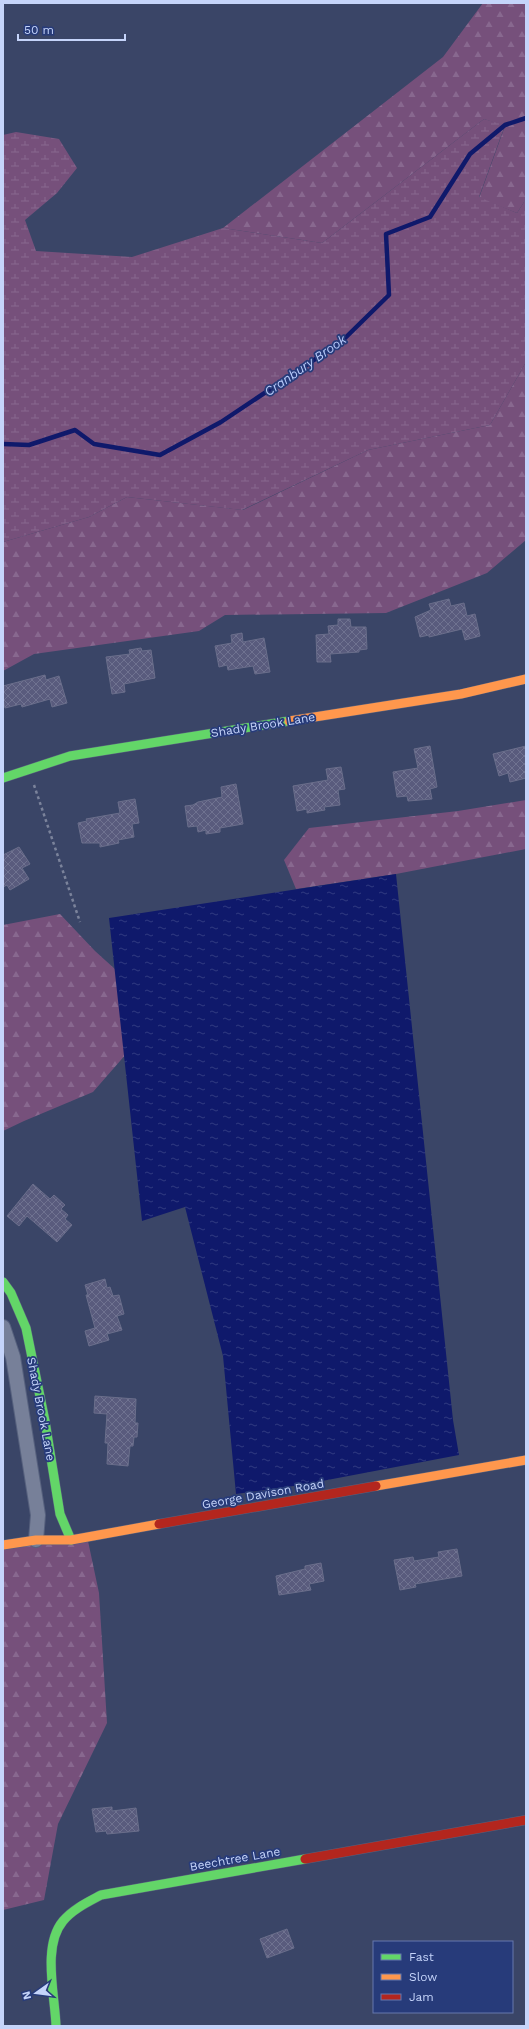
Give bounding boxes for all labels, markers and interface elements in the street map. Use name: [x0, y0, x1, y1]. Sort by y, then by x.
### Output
scale bar: [18, 16, 125, 42]
text: 50 m: [24, 23, 54, 37]
water label: Cranbury Brook: [261, 331, 350, 399]
street label: Shady Brook Lane: [210, 710, 316, 740]
street label: Shady Brook Lane: [24, 1356, 58, 1462]
street label: George Davison Road: [201, 1476, 325, 1512]
street label: Beechtree Lane: [189, 1844, 281, 1874]
legend: [373, 1941, 513, 2013]
text: Fast: [409, 1950, 434, 1964]
text: Slow: [409, 1970, 437, 1984]
north arrow: [16, 1973, 56, 2013]
text: N: [19, 1990, 34, 2001]
text: Jam: [409, 1990, 434, 2004]

